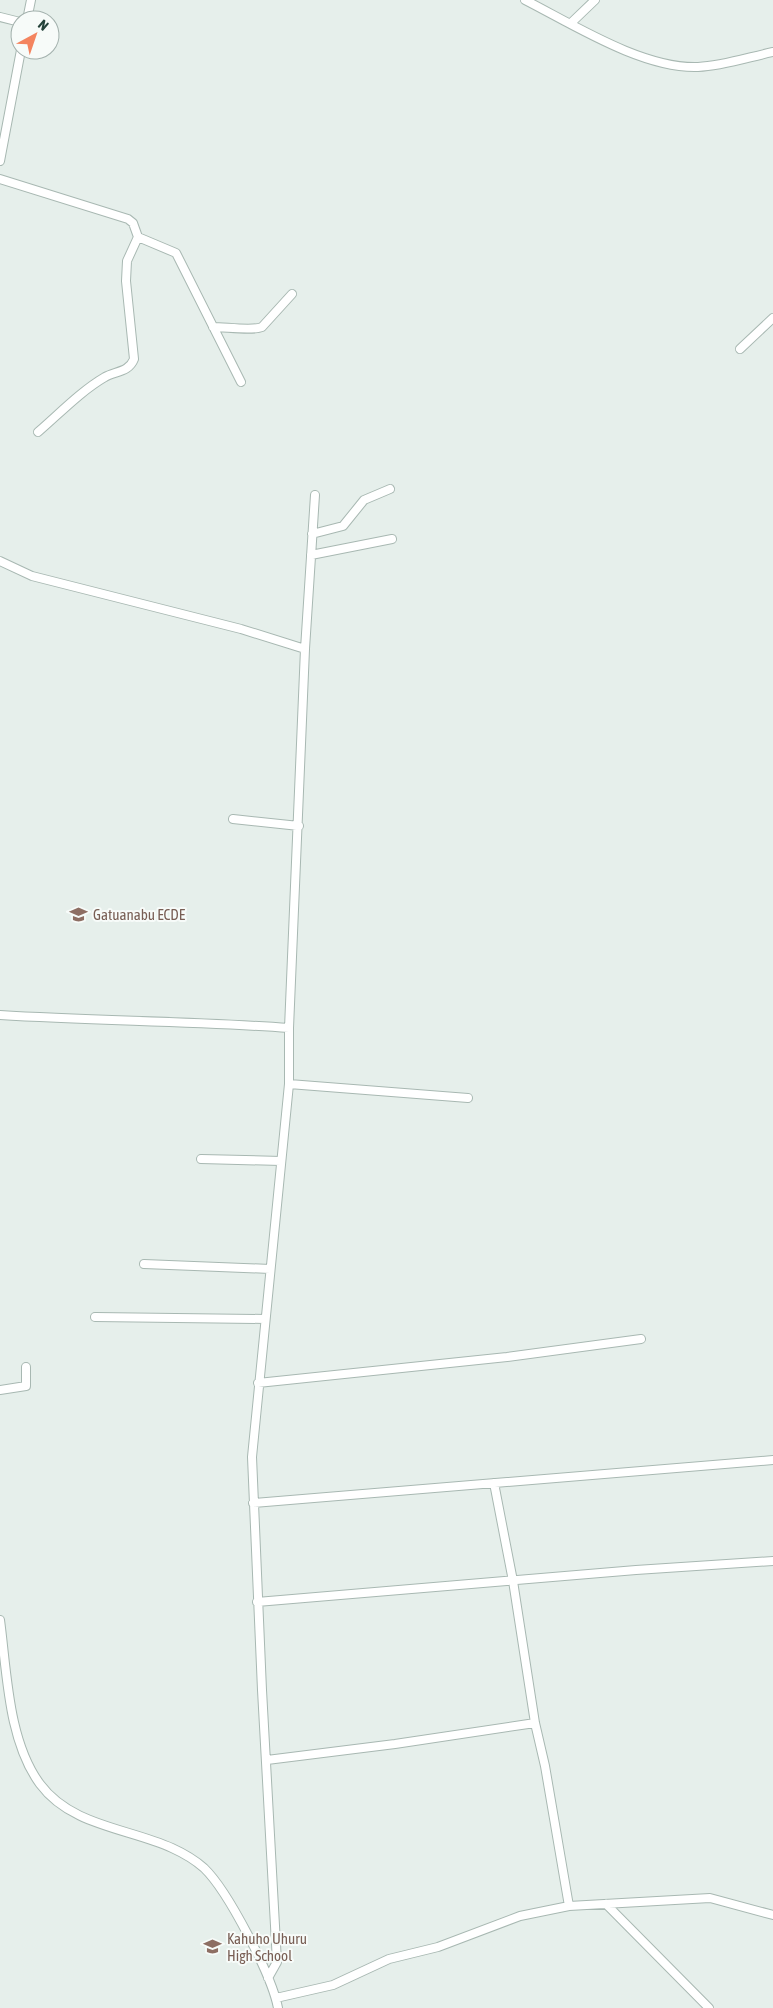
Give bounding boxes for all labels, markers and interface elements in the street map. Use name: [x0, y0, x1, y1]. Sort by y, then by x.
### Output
north arrow: [10, 10, 60, 60]
text: N: [35, 16, 52, 34]
school or university icon: Gatuanabu ECDE: [69, 904, 89, 924]
place label: Gatuanabu ECDE: [93, 906, 186, 923]
place label: Kahuho Uhuru High School: [227, 1930, 307, 1964]
school or university icon: Kahuho Uhuru High School: [203, 1937, 223, 1957]

